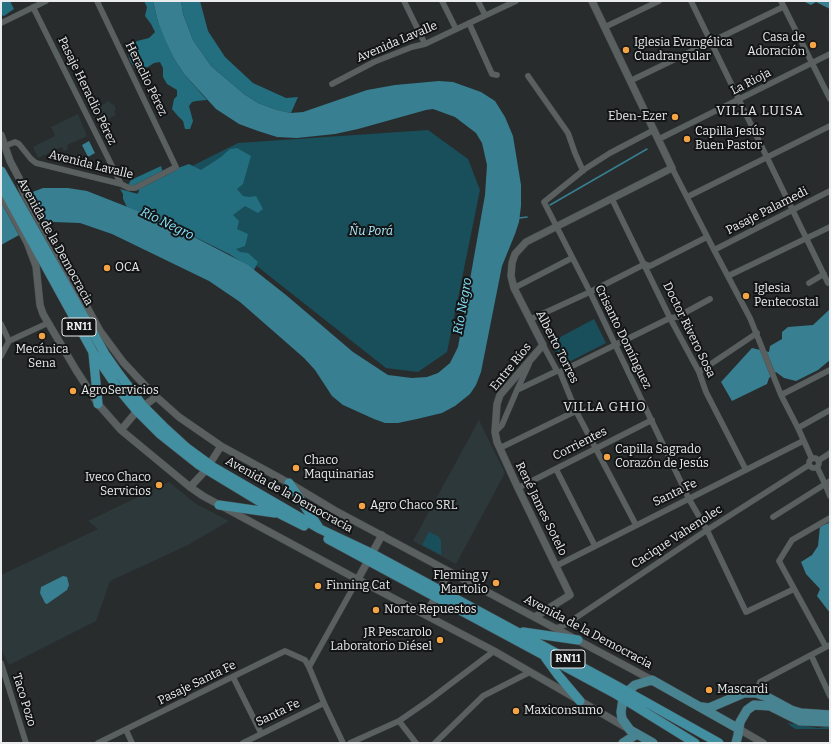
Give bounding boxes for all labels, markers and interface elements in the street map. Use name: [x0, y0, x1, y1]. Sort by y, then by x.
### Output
street label: Avenida Lavalle: [354, 18, 440, 66]
place label: Casa de Adoración: [747, 31, 805, 59]
street label: Pasaje Heraclio Pérez: [55, 35, 119, 147]
place label: Iglesia Evangélica Cuadrangular: [634, 36, 733, 64]
street label: Heraclio Pérez: [122, 40, 170, 118]
marker: Casa de Adoración: [808, 40, 818, 50]
marker: Iglesia Evangélica Cuadrangular: [621, 45, 631, 55]
street label: La Rioja: [728, 66, 774, 98]
district label: VILLA LUISA: [716, 103, 804, 119]
place label: Eben-Ezer: [608, 110, 667, 124]
marker: Eben-Ezer: [670, 112, 680, 122]
place label: Capilla Jesús Buen Pastor: [695, 125, 765, 153]
marker: Capilla Jesús Buen Pastor: [682, 134, 692, 144]
street label: Avenida Lavalle: [47, 148, 135, 182]
street label: Avenida de la Democracia: [14, 176, 96, 308]
street label: Pasaje Palamedi: [724, 184, 810, 238]
water label: Río Negro: [138, 204, 196, 244]
park label: Ñu Porá: [349, 225, 393, 239]
place label: OCA: [115, 261, 140, 275]
marker: OCA: [102, 263, 112, 273]
water label: Río Negro: [450, 276, 476, 336]
street label: Doctor Rivero Sosa: [660, 280, 718, 380]
place label: Iglesia Pentecostal: [754, 282, 819, 310]
street label: Crisanto Domínguez: [592, 283, 654, 391]
marker: Iglesia Pentecostal: [741, 291, 751, 301]
street label: Alberto Torres: [532, 308, 582, 386]
road number: RN11: [62, 318, 96, 336]
marker: Mecánica Sena: [37, 331, 47, 341]
street label: Entre Ríos: [487, 340, 535, 394]
place label: Mecánica Sena: [15, 343, 69, 371]
place label: AgroServicios: [81, 384, 159, 398]
marker: AgroServicios: [68, 386, 78, 396]
district label: VILLA GHIO: [563, 399, 647, 415]
street label: Corrientes: [551, 424, 609, 464]
place label: Capilla Sagrado Corazón de Jesús: [615, 443, 709, 471]
marker: Capilla Sagrado Corazón de Jesús: [602, 452, 612, 462]
street label: Avenida de la Democracia: [223, 454, 355, 536]
place label: Chaco Maquinarias: [304, 454, 374, 482]
street label: René James Sotelo: [512, 460, 570, 558]
marker: Chaco Maquinarias: [291, 463, 301, 473]
place label: Iveco Chaco Servicios: [85, 471, 151, 499]
street label: Santa Fe: [651, 476, 699, 510]
marker: Iveco Chaco Servicios: [154, 480, 164, 490]
place label: Agro Chaco SRL: [370, 499, 457, 513]
marker: Agro Chaco SRL: [357, 501, 367, 511]
street label: Cacique Vahenolec: [629, 502, 725, 572]
place label: Fleming y Martolio: [433, 569, 488, 597]
marker: Fleming y Martolio: [491, 578, 501, 588]
place label: Finning Cat: [326, 579, 390, 593]
marker: Finning Cat: [313, 581, 323, 591]
street label: Avenida de la Democracia: [522, 592, 654, 672]
place label: Norte Repuestos: [384, 603, 477, 617]
marker: Norte Repuestos: [371, 605, 381, 615]
place label: JR Pescarolo Laboratorio Diésel: [330, 626, 432, 654]
marker: JR Pescarolo Laboratorio Diésel: [435, 635, 445, 645]
road number: RN11: [551, 650, 585, 668]
street label: Pasaje Santa Fe: [156, 658, 238, 708]
street label: Taco Pozo: [9, 672, 39, 728]
place label: Mascardi: [717, 683, 768, 697]
marker: Mascardi: [704, 685, 714, 695]
street label: Santa Fe: [254, 696, 302, 730]
place label: Maxiconsumo: [524, 704, 603, 718]
marker: Maxiconsumo: [511, 706, 521, 716]

